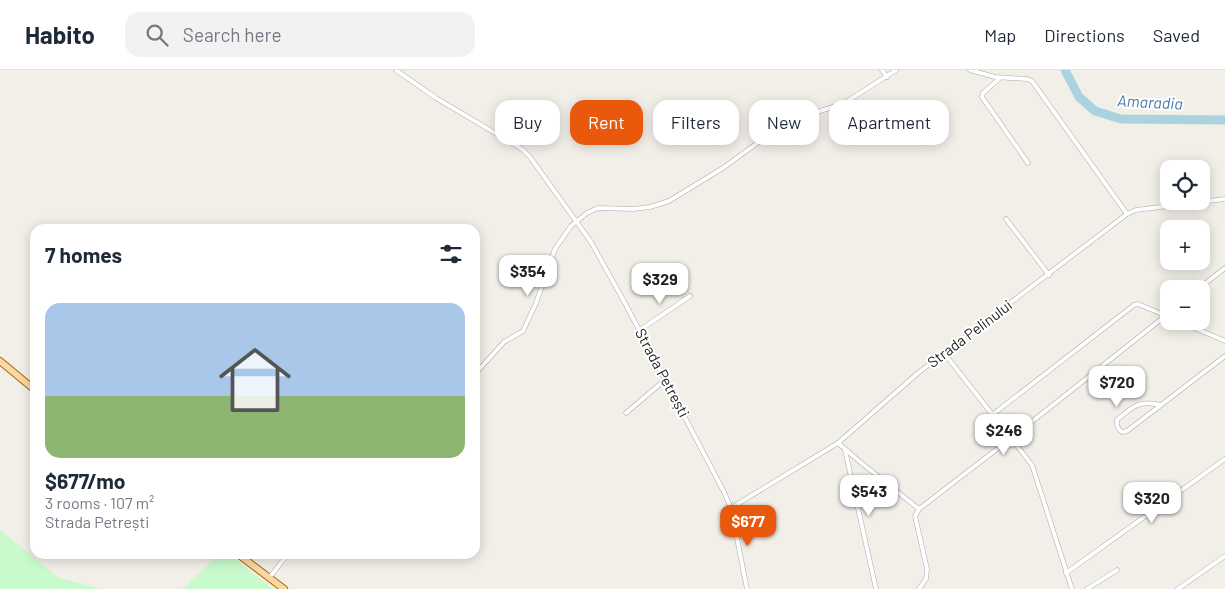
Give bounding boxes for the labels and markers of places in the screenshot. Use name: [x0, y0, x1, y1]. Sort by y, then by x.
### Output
pin: $354: [498, 254, 558, 297]
pin: $329: [630, 262, 690, 305]
pin: $720: [1087, 366, 1147, 408]
pin: $246: [974, 414, 1034, 456]
pin: $543: [839, 474, 899, 517]
pin: $320: [1122, 482, 1182, 524]
pin: $677: [718, 504, 778, 547]

